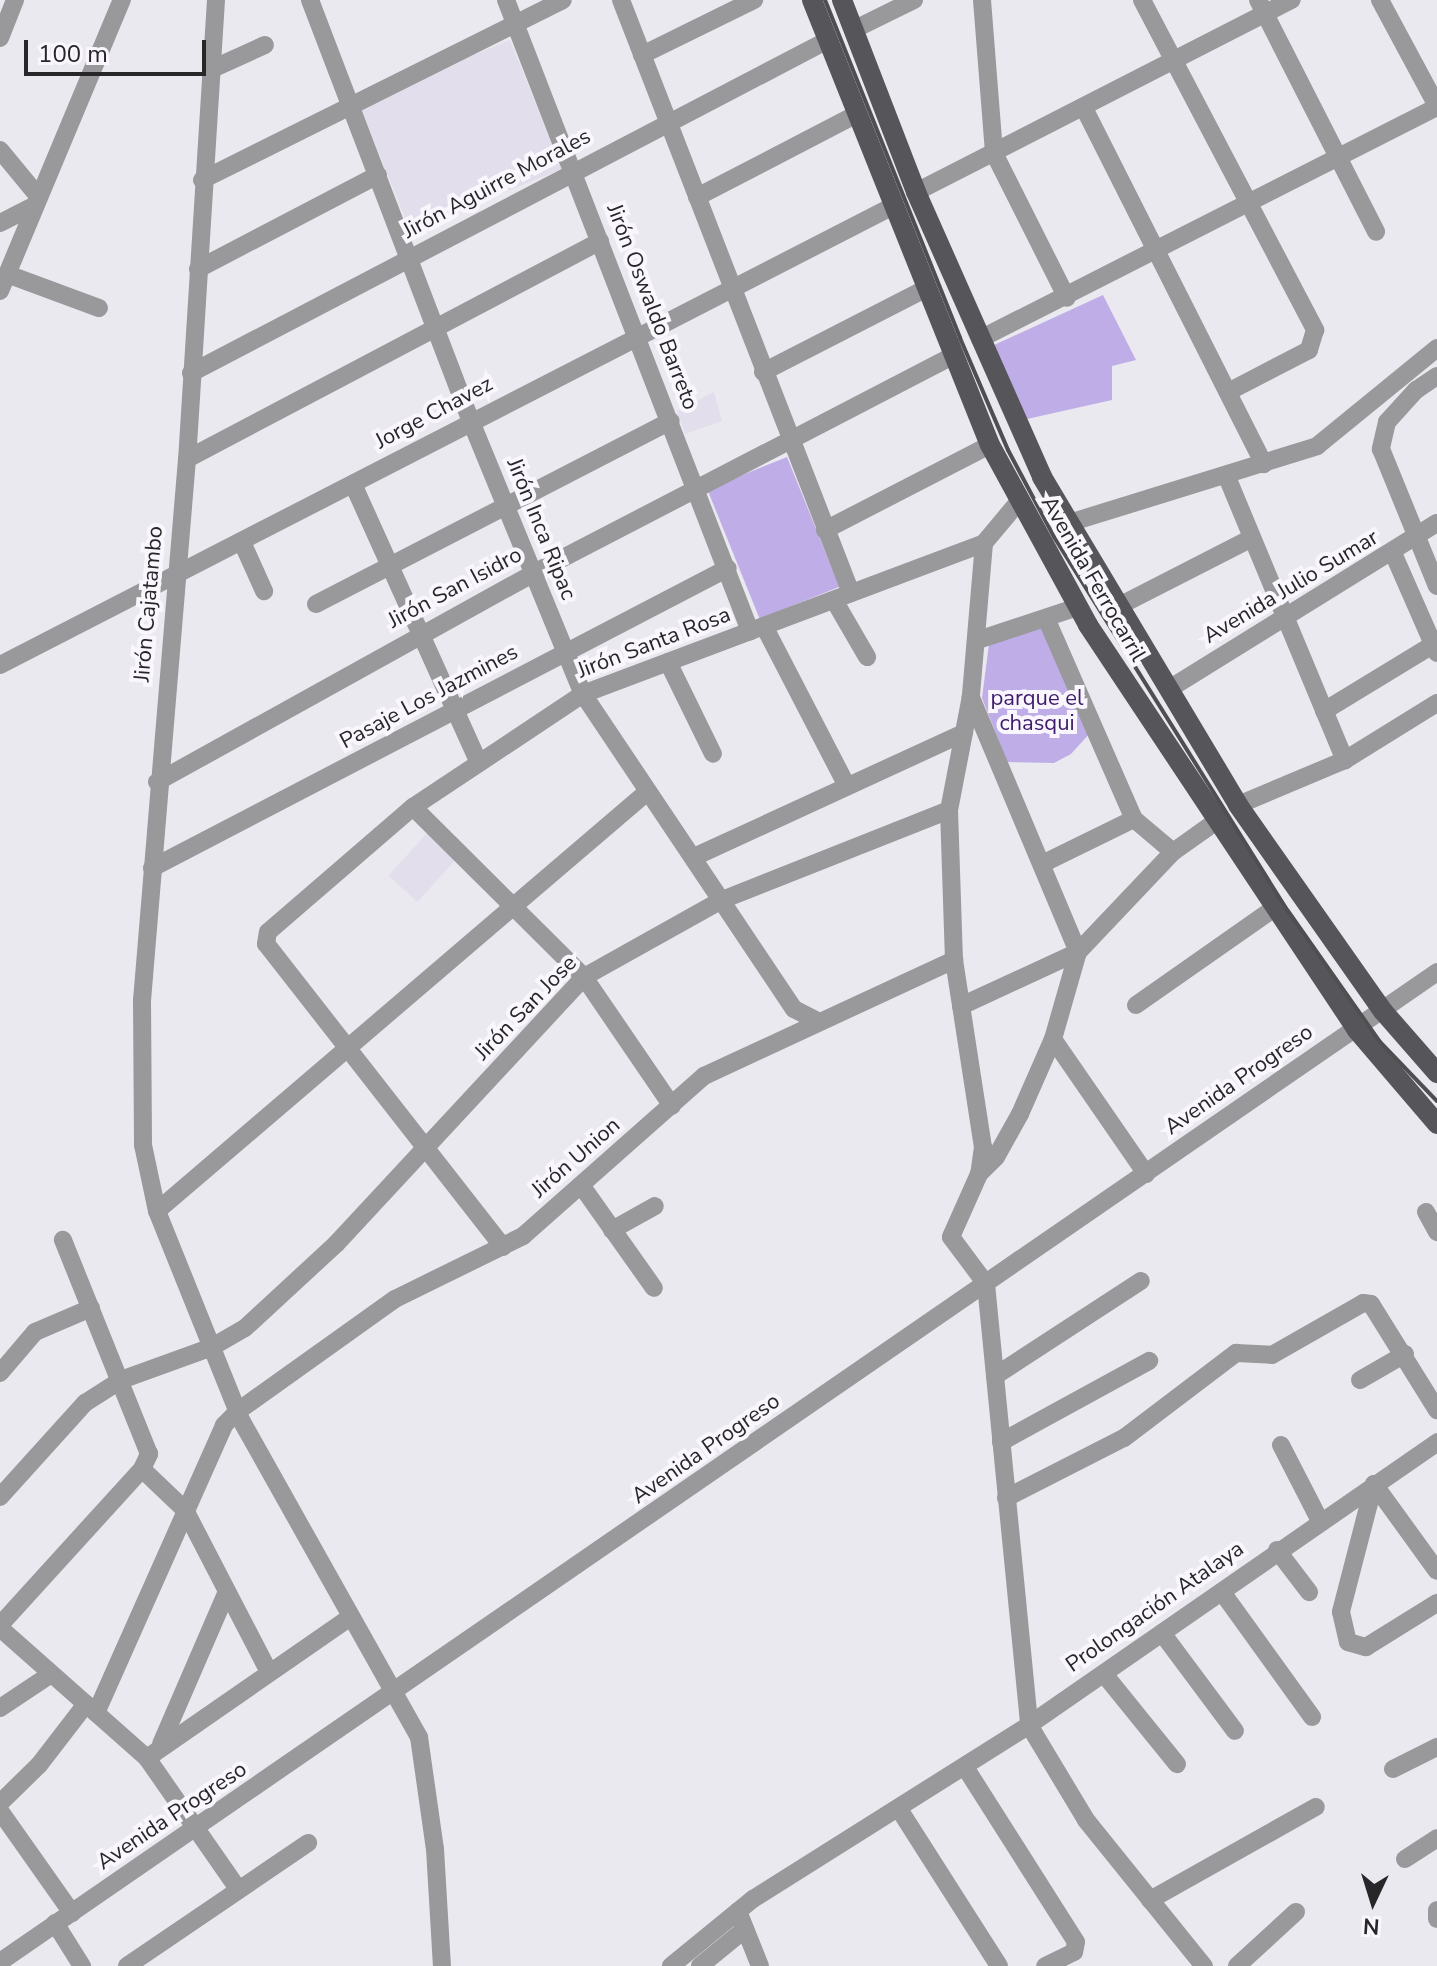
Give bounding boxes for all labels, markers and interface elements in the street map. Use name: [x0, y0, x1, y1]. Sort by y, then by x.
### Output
scale bar: [28, 24, 210, 74]
text: 100 m: [38, 38, 108, 70]
street label: Jirón Aguirre Morales: [399, 123, 595, 245]
street label: Jirón Oswaldo Barreto: [601, 200, 703, 414]
street label: Jorge Chavez: [371, 371, 497, 455]
street label: Jirón Inca Ripac: [501, 454, 581, 604]
street label: Avenida Ferrocarril: [1035, 492, 1151, 666]
street label: Avenida Julio Sumar: [1199, 524, 1383, 650]
street label: Jirón Cajatambo: [129, 525, 169, 683]
street label: Jirón San Isidro: [384, 542, 526, 634]
street label: Jirón Santa Rosa: [574, 602, 734, 684]
street label: Pasaje Los Jazmines: [335, 639, 523, 755]
park label: parque el chasqui: [991, 685, 1083, 736]
street label: Jirón San Jose: [469, 950, 583, 1066]
street label: Avenida Progreso: [1160, 1019, 1318, 1141]
street label: Jirón Union: [526, 1112, 626, 1204]
street label: Avenida Progreso: [627, 1388, 785, 1510]
street label: Prolongación Atalaya: [1061, 1536, 1249, 1678]
street label: Avenida Progreso: [92, 1756, 252, 1876]
north arrow: [1333, 1862, 1413, 1942]
text: N: [1362, 1910, 1381, 1941]

